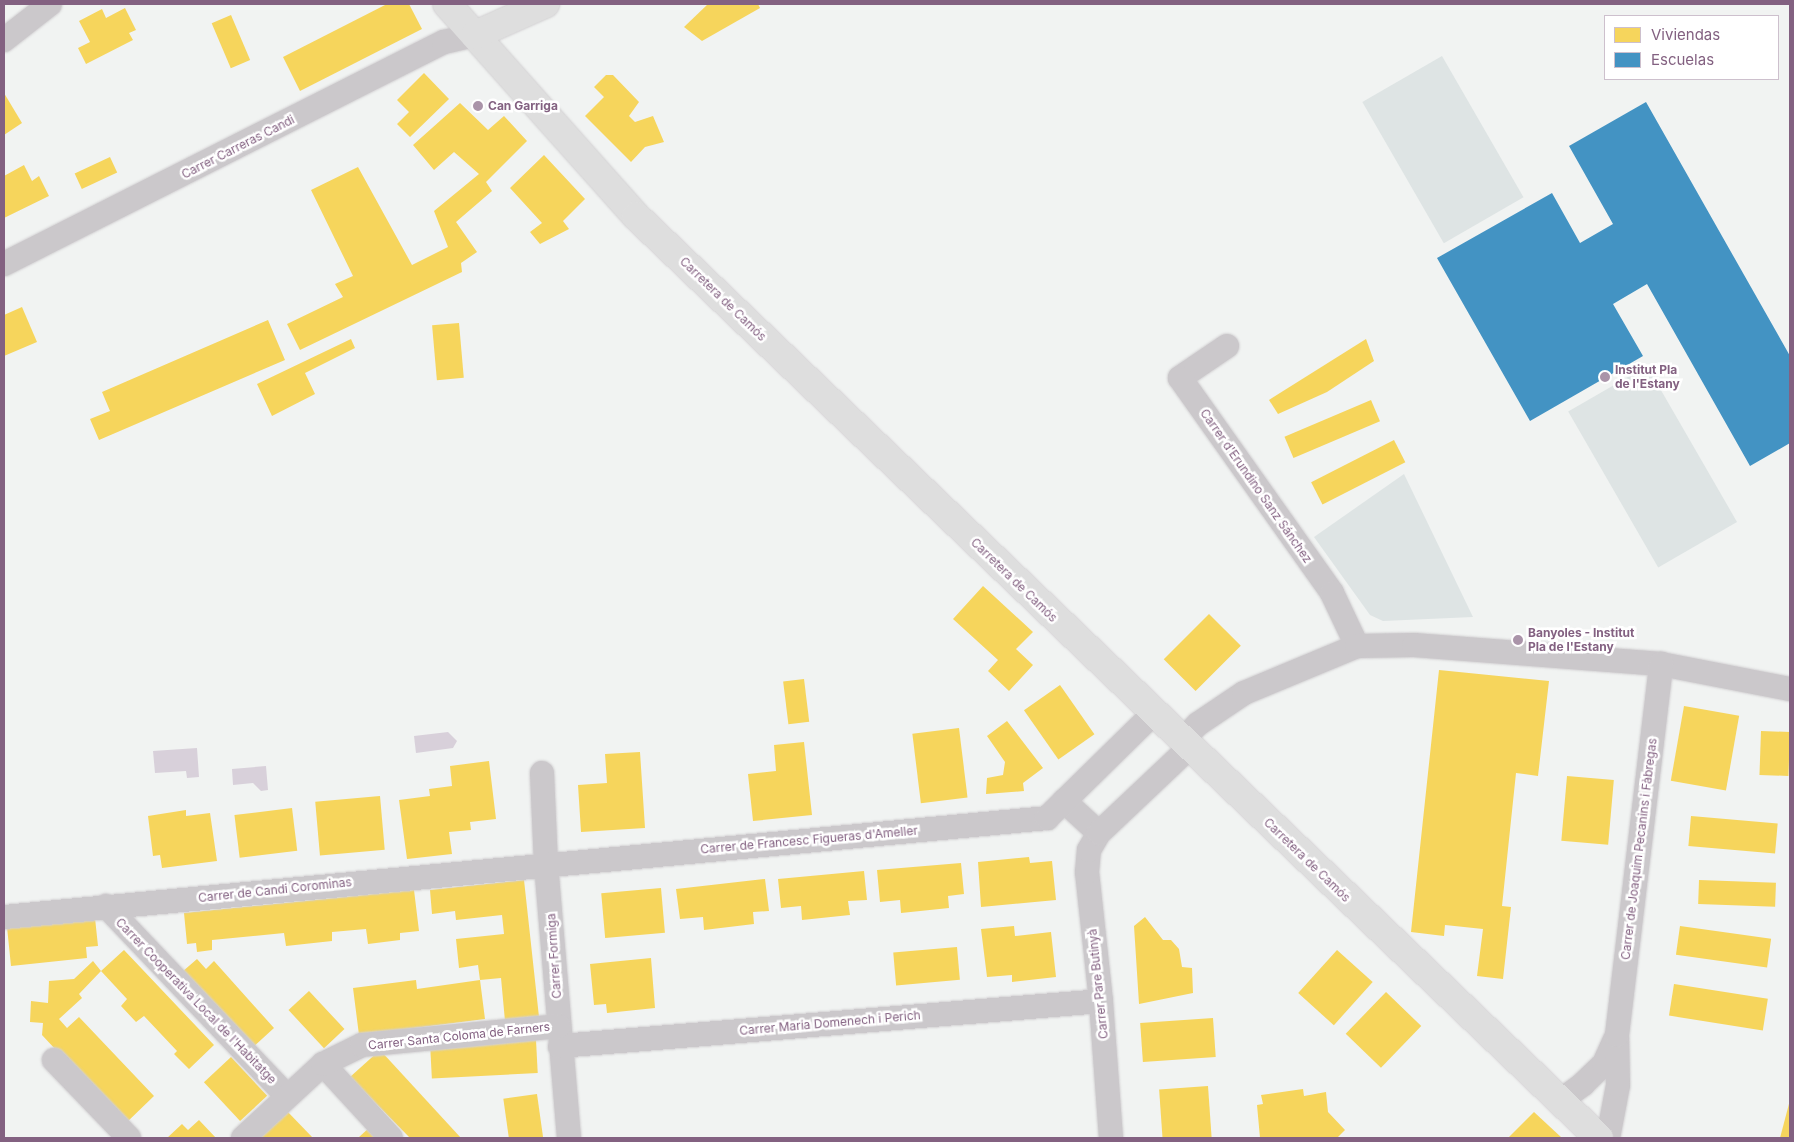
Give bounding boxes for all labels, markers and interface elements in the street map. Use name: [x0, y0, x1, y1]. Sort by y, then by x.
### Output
legend: [1604, 15, 1779, 80]
text: Viviendas: [1651, 25, 1720, 44]
text: Escuelas: [1651, 50, 1714, 69]
place label: Can Garriga: [488, 99, 558, 113]
marker: Can Garriga: [472, 100, 484, 112]
street label: Carrer Carreras Candi: [179, 112, 297, 182]
street label: Carretera de Camós: [677, 254, 769, 344]
place label: Institut Pla de l'Estany: [1615, 363, 1680, 391]
marker: Institut Pla de l'Estany: [1599, 371, 1611, 383]
street label: Carrer d'Erundino Sanz Sánchez: [1197, 406, 1315, 566]
street label: Carretera de Camós: [968, 535, 1060, 625]
place label: Banyoles - Institut Pla de l'Estany: [1528, 626, 1634, 654]
marker: Banyoles - Institut Pla de l'Estany: [1512, 634, 1524, 646]
street label: Carrer de Joaquim Pecanins i Fàbregas: [1618, 737, 1660, 961]
street label: Carretera de Camós: [1261, 815, 1353, 905]
street label: Carrer de Francesc Figueras d'Ameller: [700, 823, 918, 857]
street label: Carrer de Candi Corominas: [197, 875, 353, 905]
street label: Carrer Formiga: [544, 913, 564, 999]
street label: Carrer Cooperativa Local de l'Habitatge: [113, 915, 279, 1087]
street label: Carrer Pare Butinyà: [1085, 928, 1111, 1040]
street label: Carrer Maria Domenech i Perich: [739, 1008, 921, 1038]
street label: Carrer Santa Coloma de Farners: [367, 1019, 551, 1053]

